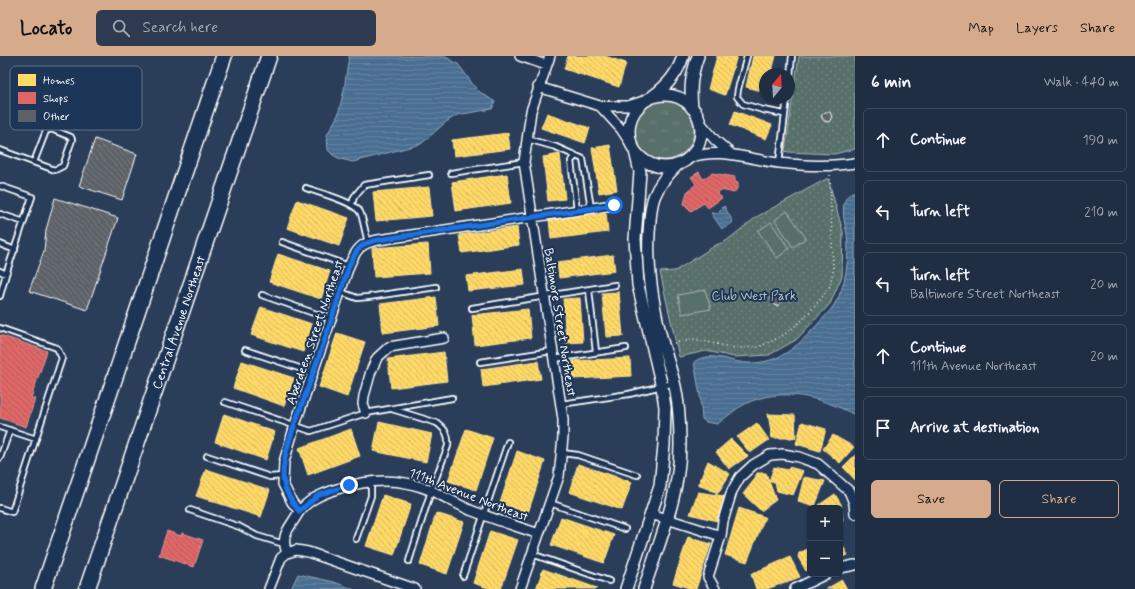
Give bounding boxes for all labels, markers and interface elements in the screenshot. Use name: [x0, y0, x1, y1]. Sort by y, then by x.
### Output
search box: [96, 10, 376, 46]
text: Locato: [20, 16, 72, 41]
icon: search: [110, 17, 132, 39]
text: Search here: [142, 18, 218, 38]
text: Map: [968, 19, 994, 37]
text: Layers: [1016, 19, 1058, 37]
text: Share: [1080, 19, 1115, 37]
legend: [10, 66, 142, 130]
north arrow: [759, 68, 795, 104]
text: 6 min: [871, 71, 911, 93]
text: Homes: [43, 74, 75, 88]
text: Walk · 440 m: [1044, 74, 1119, 91]
text: Shops: [43, 92, 68, 106]
text: Other: [43, 110, 70, 124]
icon: ahead: [872, 129, 894, 151]
text: Continue: [910, 130, 966, 150]
text: 190 m: [1083, 132, 1118, 149]
route start: [605, 196, 623, 214]
icon: left: [872, 201, 894, 223]
text: Turn left: [910, 202, 970, 222]
text: 210 m: [1084, 204, 1118, 221]
street label: Baltimore Street Northeast: [539, 247, 580, 398]
street label: Central Avenue Northeast: [149, 254, 210, 392]
street label: Aberdeen Street Northeast: [283, 258, 348, 407]
text: Turn left: [910, 266, 970, 286]
icon: left: [872, 273, 894, 295]
text: 20 m: [1090, 276, 1118, 293]
text: Baltimore Street Northeast: [910, 286, 1060, 303]
park label: Club West Park: [711, 288, 797, 305]
text: Continue: [910, 338, 966, 358]
icon: ahead: [872, 345, 894, 367]
text: 20 m: [1090, 348, 1118, 365]
text: 111th Avenue Northeast: [910, 358, 1037, 375]
icon: arrive: [872, 417, 894, 439]
text: Arrive at destination: [910, 418, 1039, 438]
street label: 111th Avenue Northeast: [406, 465, 531, 526]
route end: [340, 476, 358, 494]
button: Save: [871, 480, 991, 518]
button: Share: [999, 480, 1119, 518]
map controls: [807, 505, 843, 577]
button: +: [807, 505, 843, 541]
button: −: [807, 541, 843, 577]

